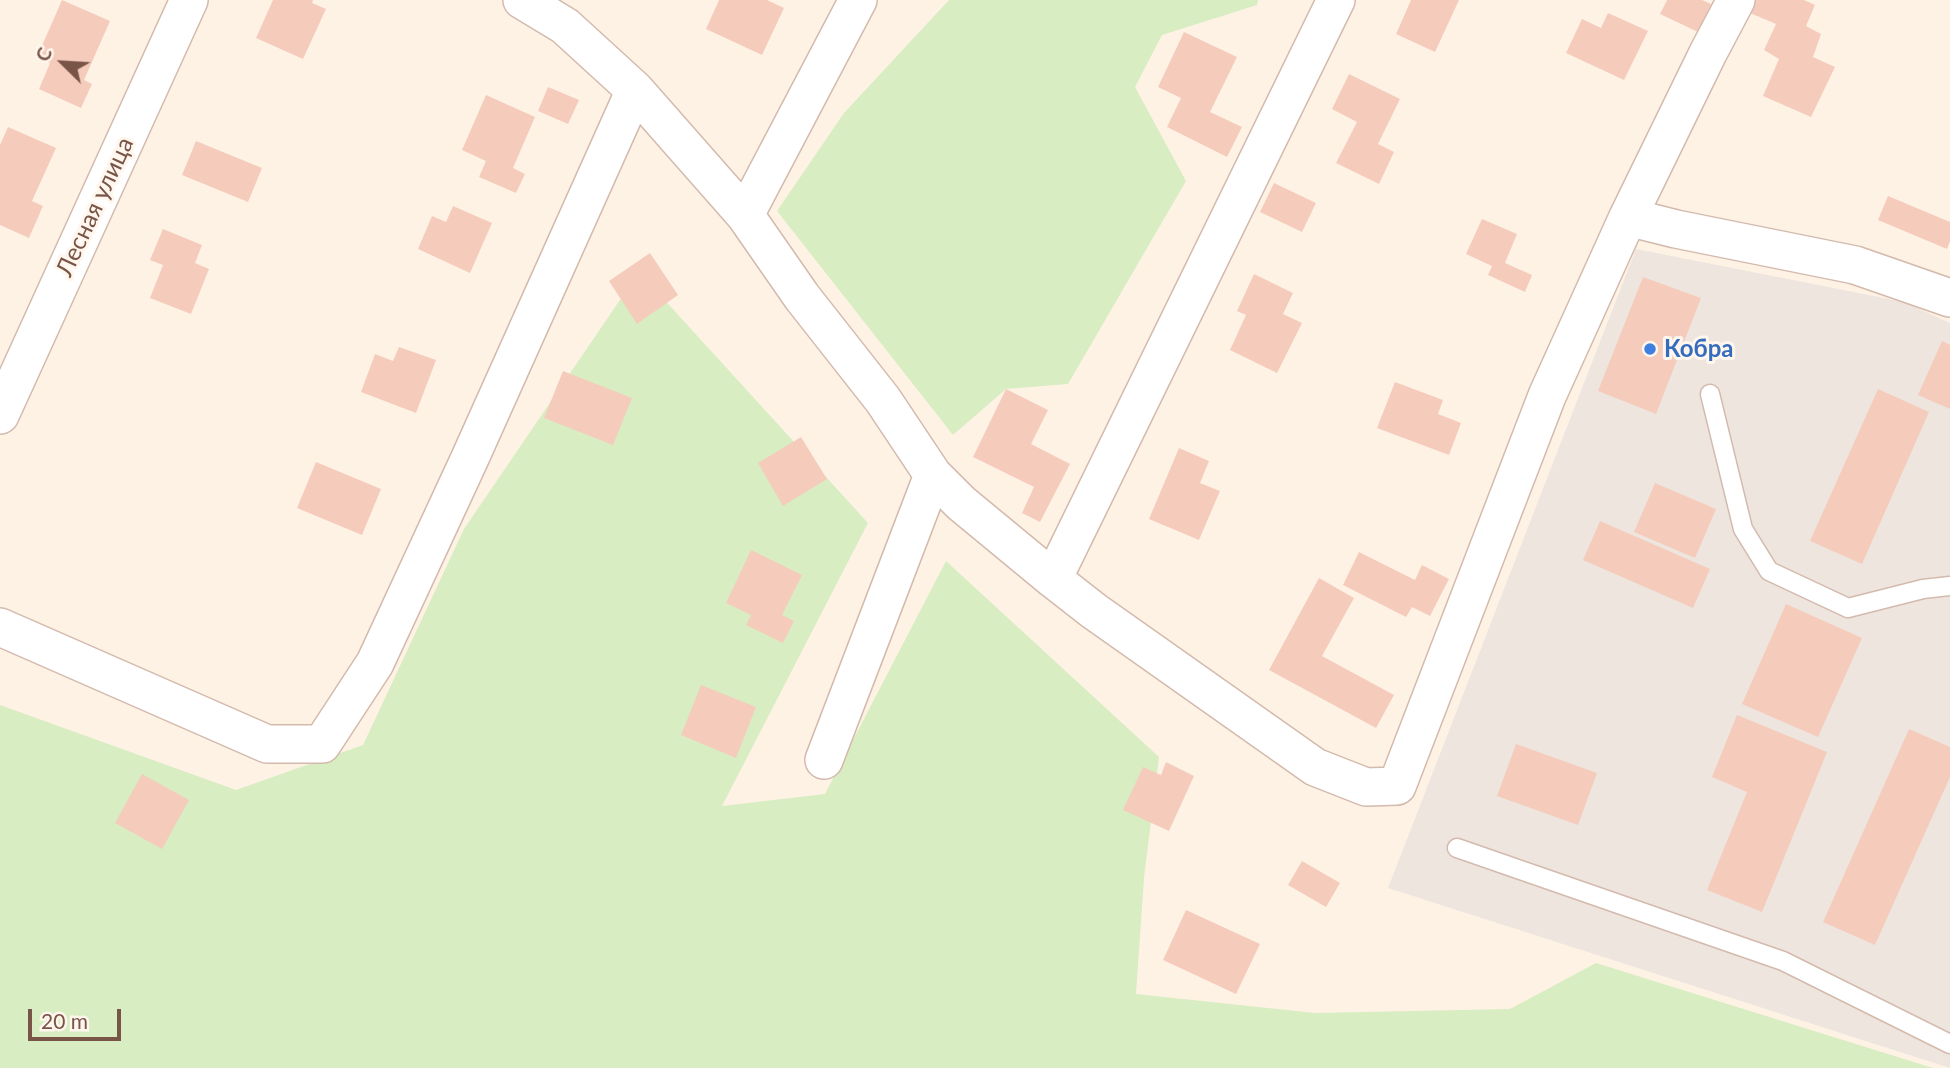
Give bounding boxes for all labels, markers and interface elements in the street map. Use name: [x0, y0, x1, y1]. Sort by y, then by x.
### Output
north arrow: [28, 28, 98, 98]
text: С: [30, 44, 56, 65]
street label: Лесная улица: [50, 133, 140, 281]
place label: Кобра: [1664, 335, 1734, 363]
marker: Кобра: [1642, 341, 1658, 357]
scale bar: [32, 995, 124, 1038]
text: 20 m: [41, 1008, 88, 1033]

